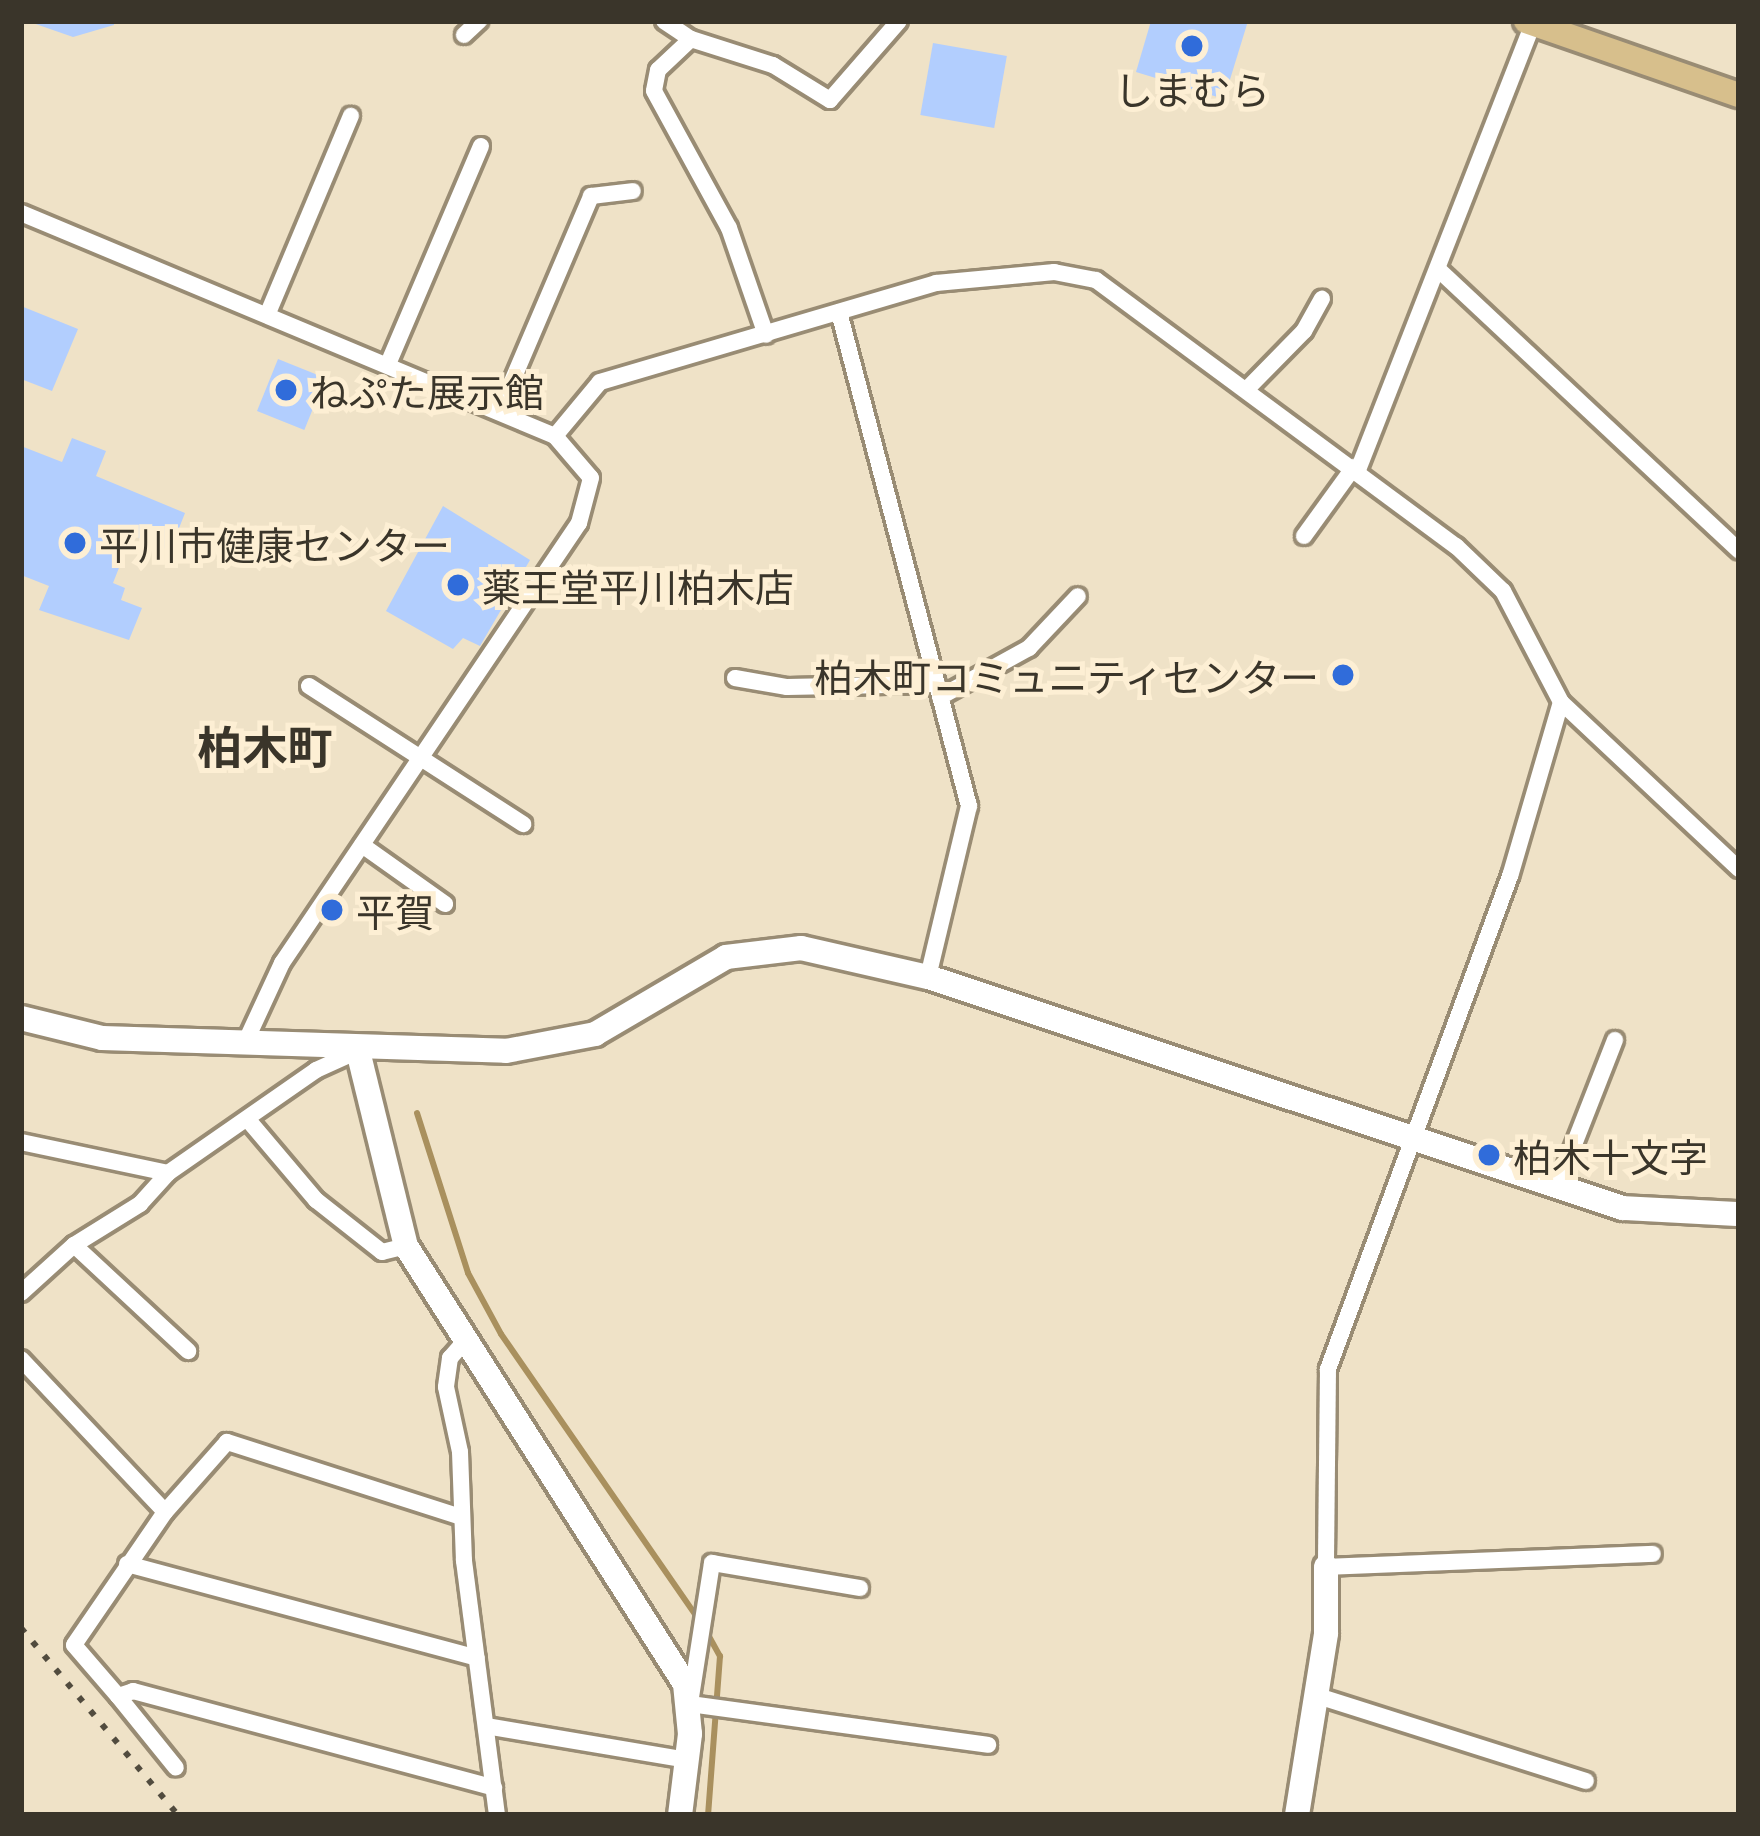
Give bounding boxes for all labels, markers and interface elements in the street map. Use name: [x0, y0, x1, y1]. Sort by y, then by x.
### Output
marker: しまむら: [1179, 33, 1205, 59]
place label: しまむら: [1114, 65, 1270, 111]
place label: ねぷた展示館: [310, 367, 544, 413]
marker: ねぷた展示館: [273, 377, 299, 403]
place label: 平川市健康センター: [99, 520, 450, 566]
marker: 平川市健康センター: [62, 530, 88, 556]
place label: 薬王堂平川柏木店: [482, 562, 794, 608]
marker: 薬王堂平川柏木店: [445, 572, 471, 598]
place label: 柏木町コミュニティセンター: [812, 652, 1319, 698]
marker: 柏木町コミュニティセンター: [1330, 662, 1356, 688]
district label: 柏木町: [198, 718, 332, 772]
place label: 平賀: [356, 887, 434, 933]
marker: 平賀: [319, 897, 345, 923]
place label: 柏木十文字: [1513, 1132, 1708, 1178]
marker: 柏木十文字: [1476, 1142, 1502, 1168]

